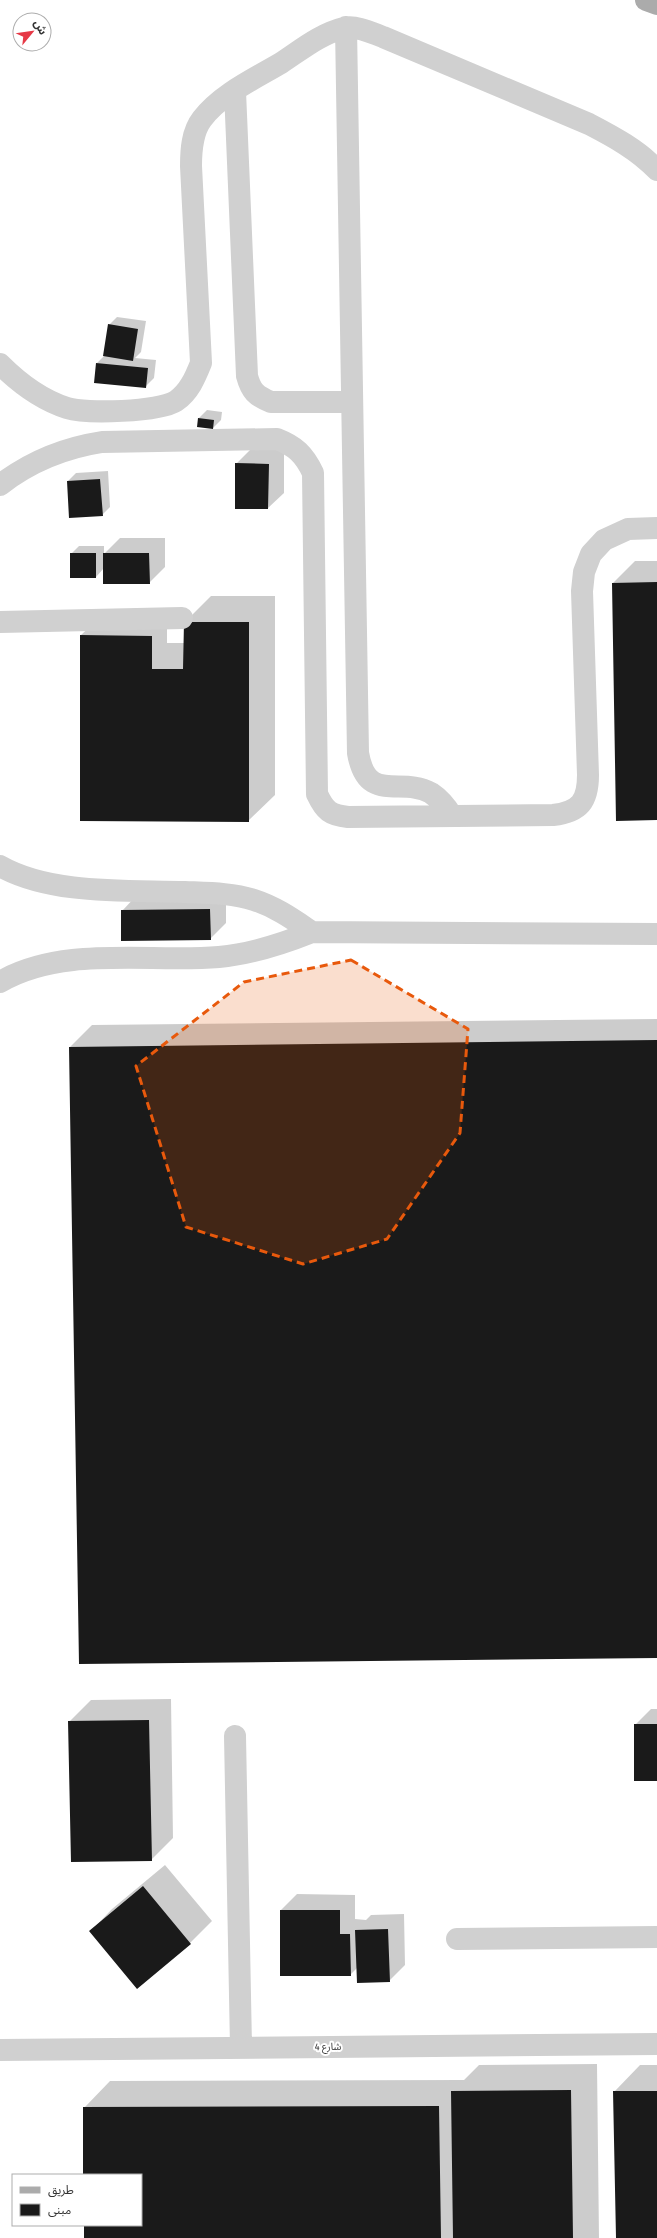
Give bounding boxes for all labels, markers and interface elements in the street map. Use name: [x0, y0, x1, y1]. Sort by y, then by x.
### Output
north arrow: [12, 12, 52, 52]
text: ش: [31, 18, 50, 37]
street label: شارع 4: [315, 2041, 342, 2054]
legend: [12, 2174, 142, 2226]
text: طريق: [48, 2183, 74, 2198]
text: مبنى: [48, 2203, 71, 2217]

